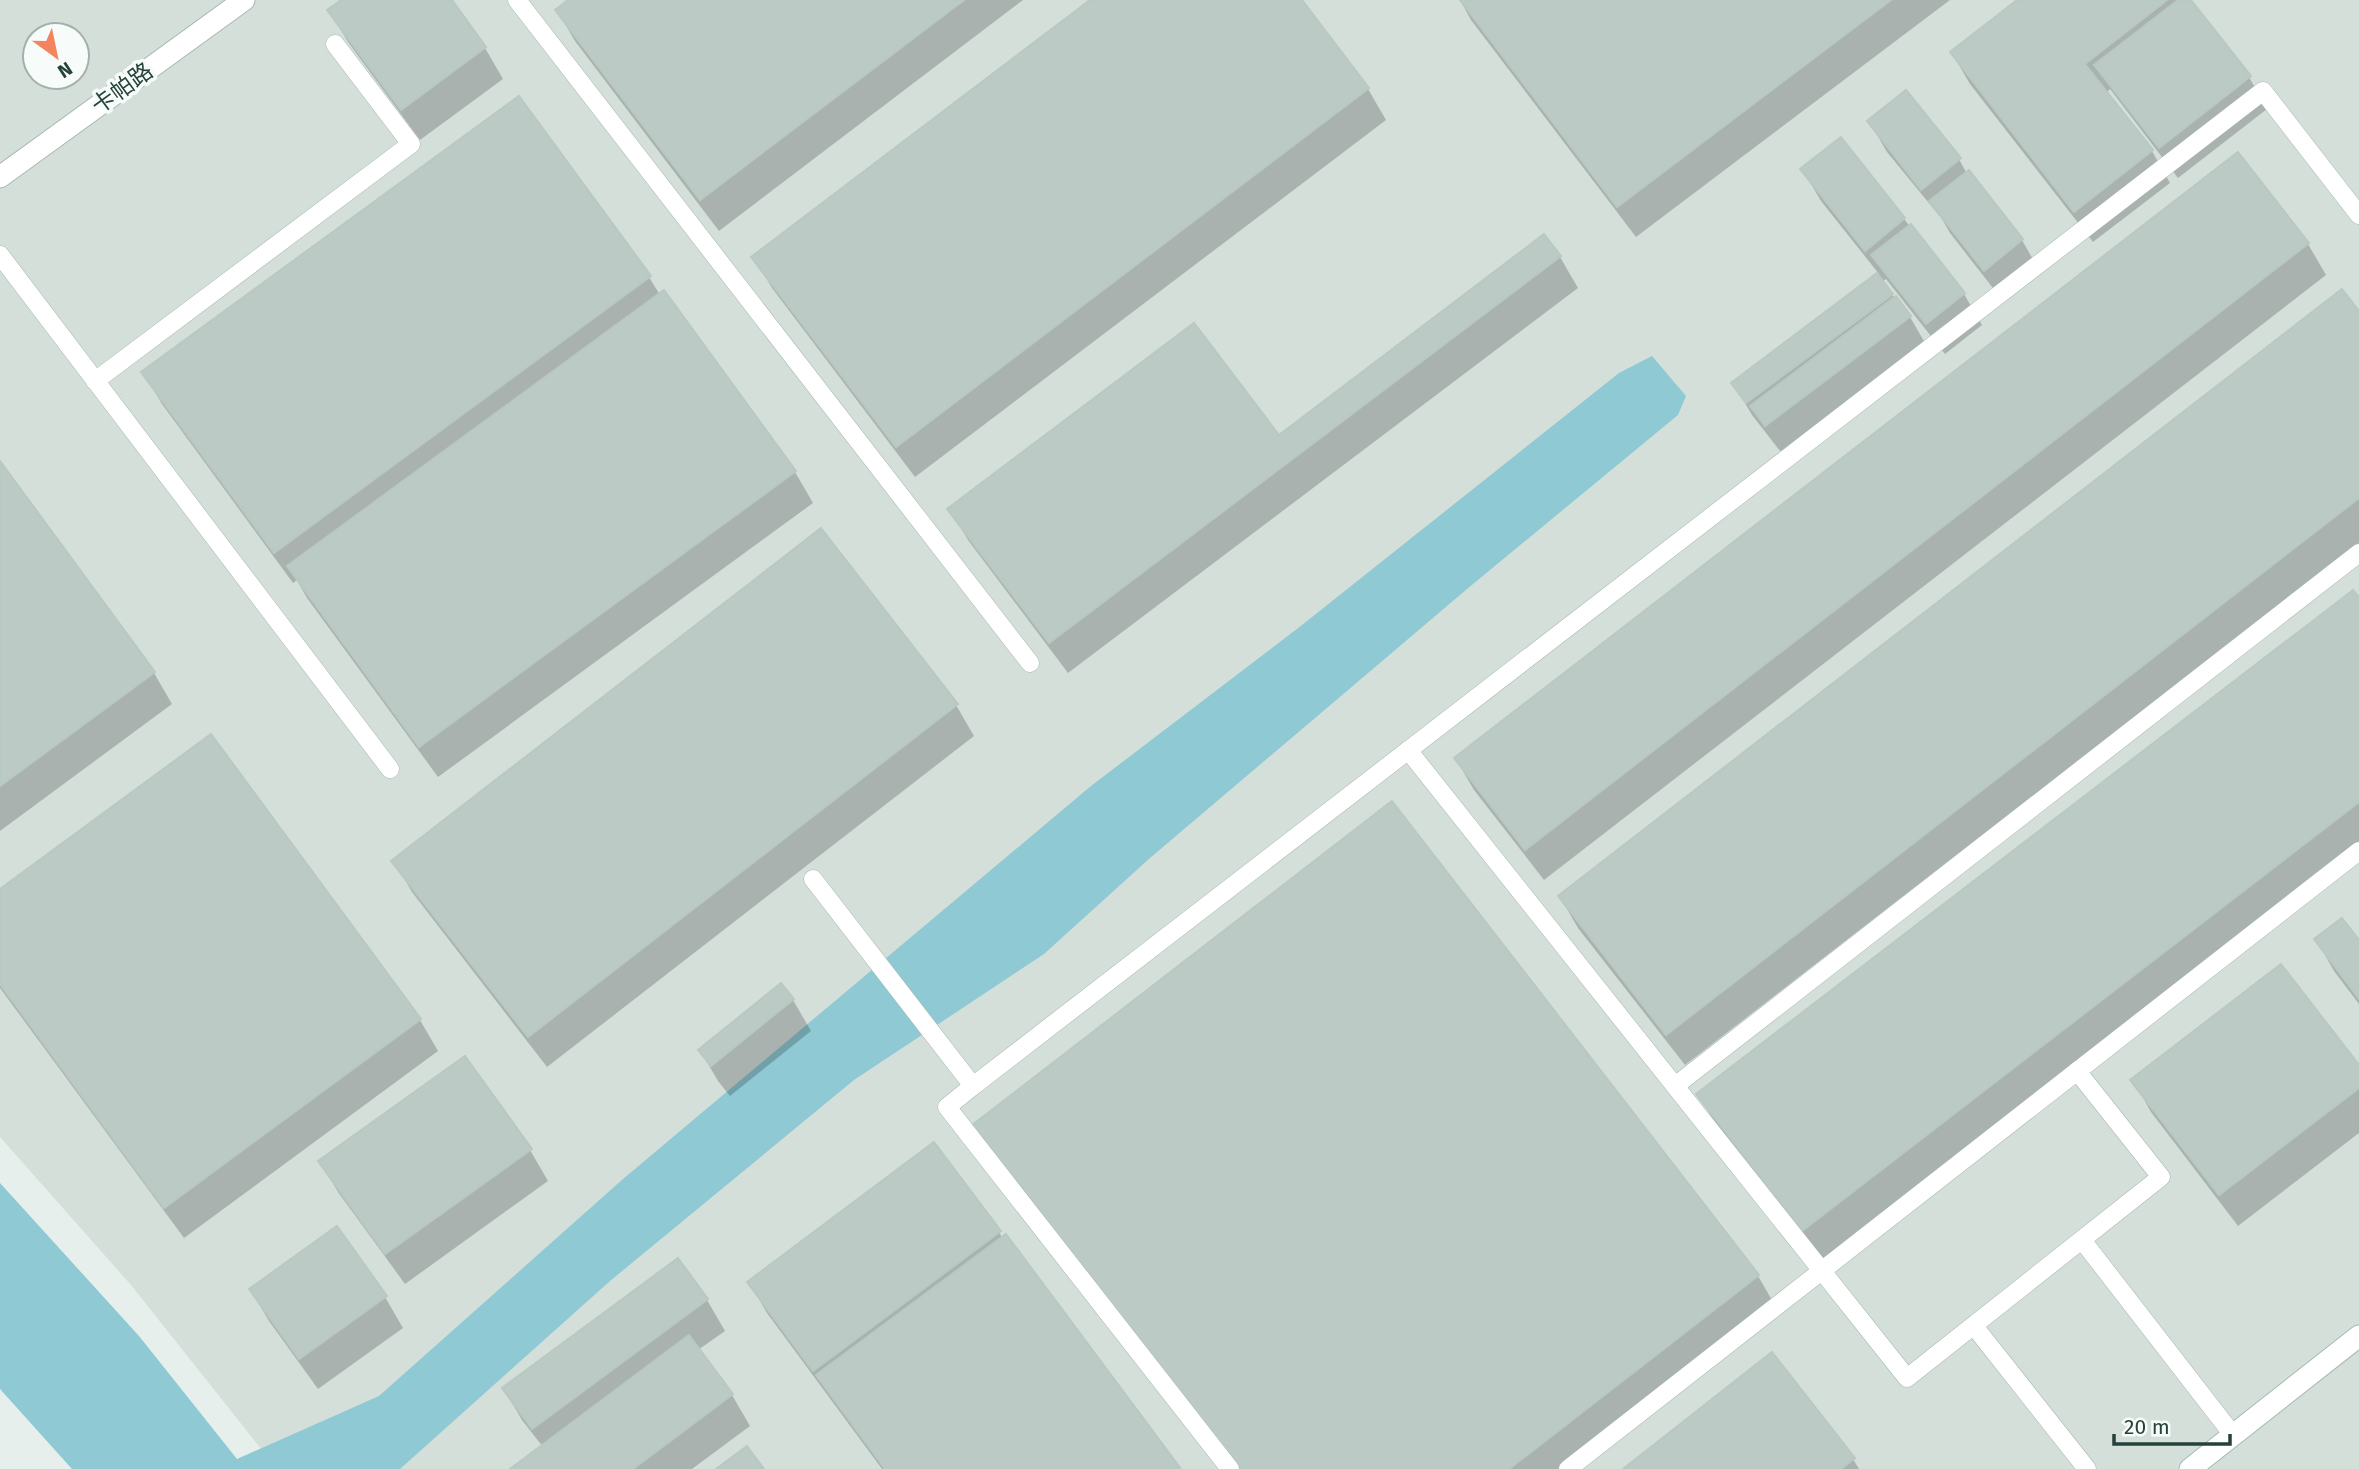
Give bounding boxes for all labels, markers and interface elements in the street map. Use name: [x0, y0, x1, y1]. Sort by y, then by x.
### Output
north arrow: [21, 21, 91, 91]
street label: 卡帕路: [86, 56, 158, 120]
text: N: [53, 57, 77, 83]
scale bar: [2114, 1402, 2230, 1446]
text: 20 m: [2124, 1414, 2170, 1440]

